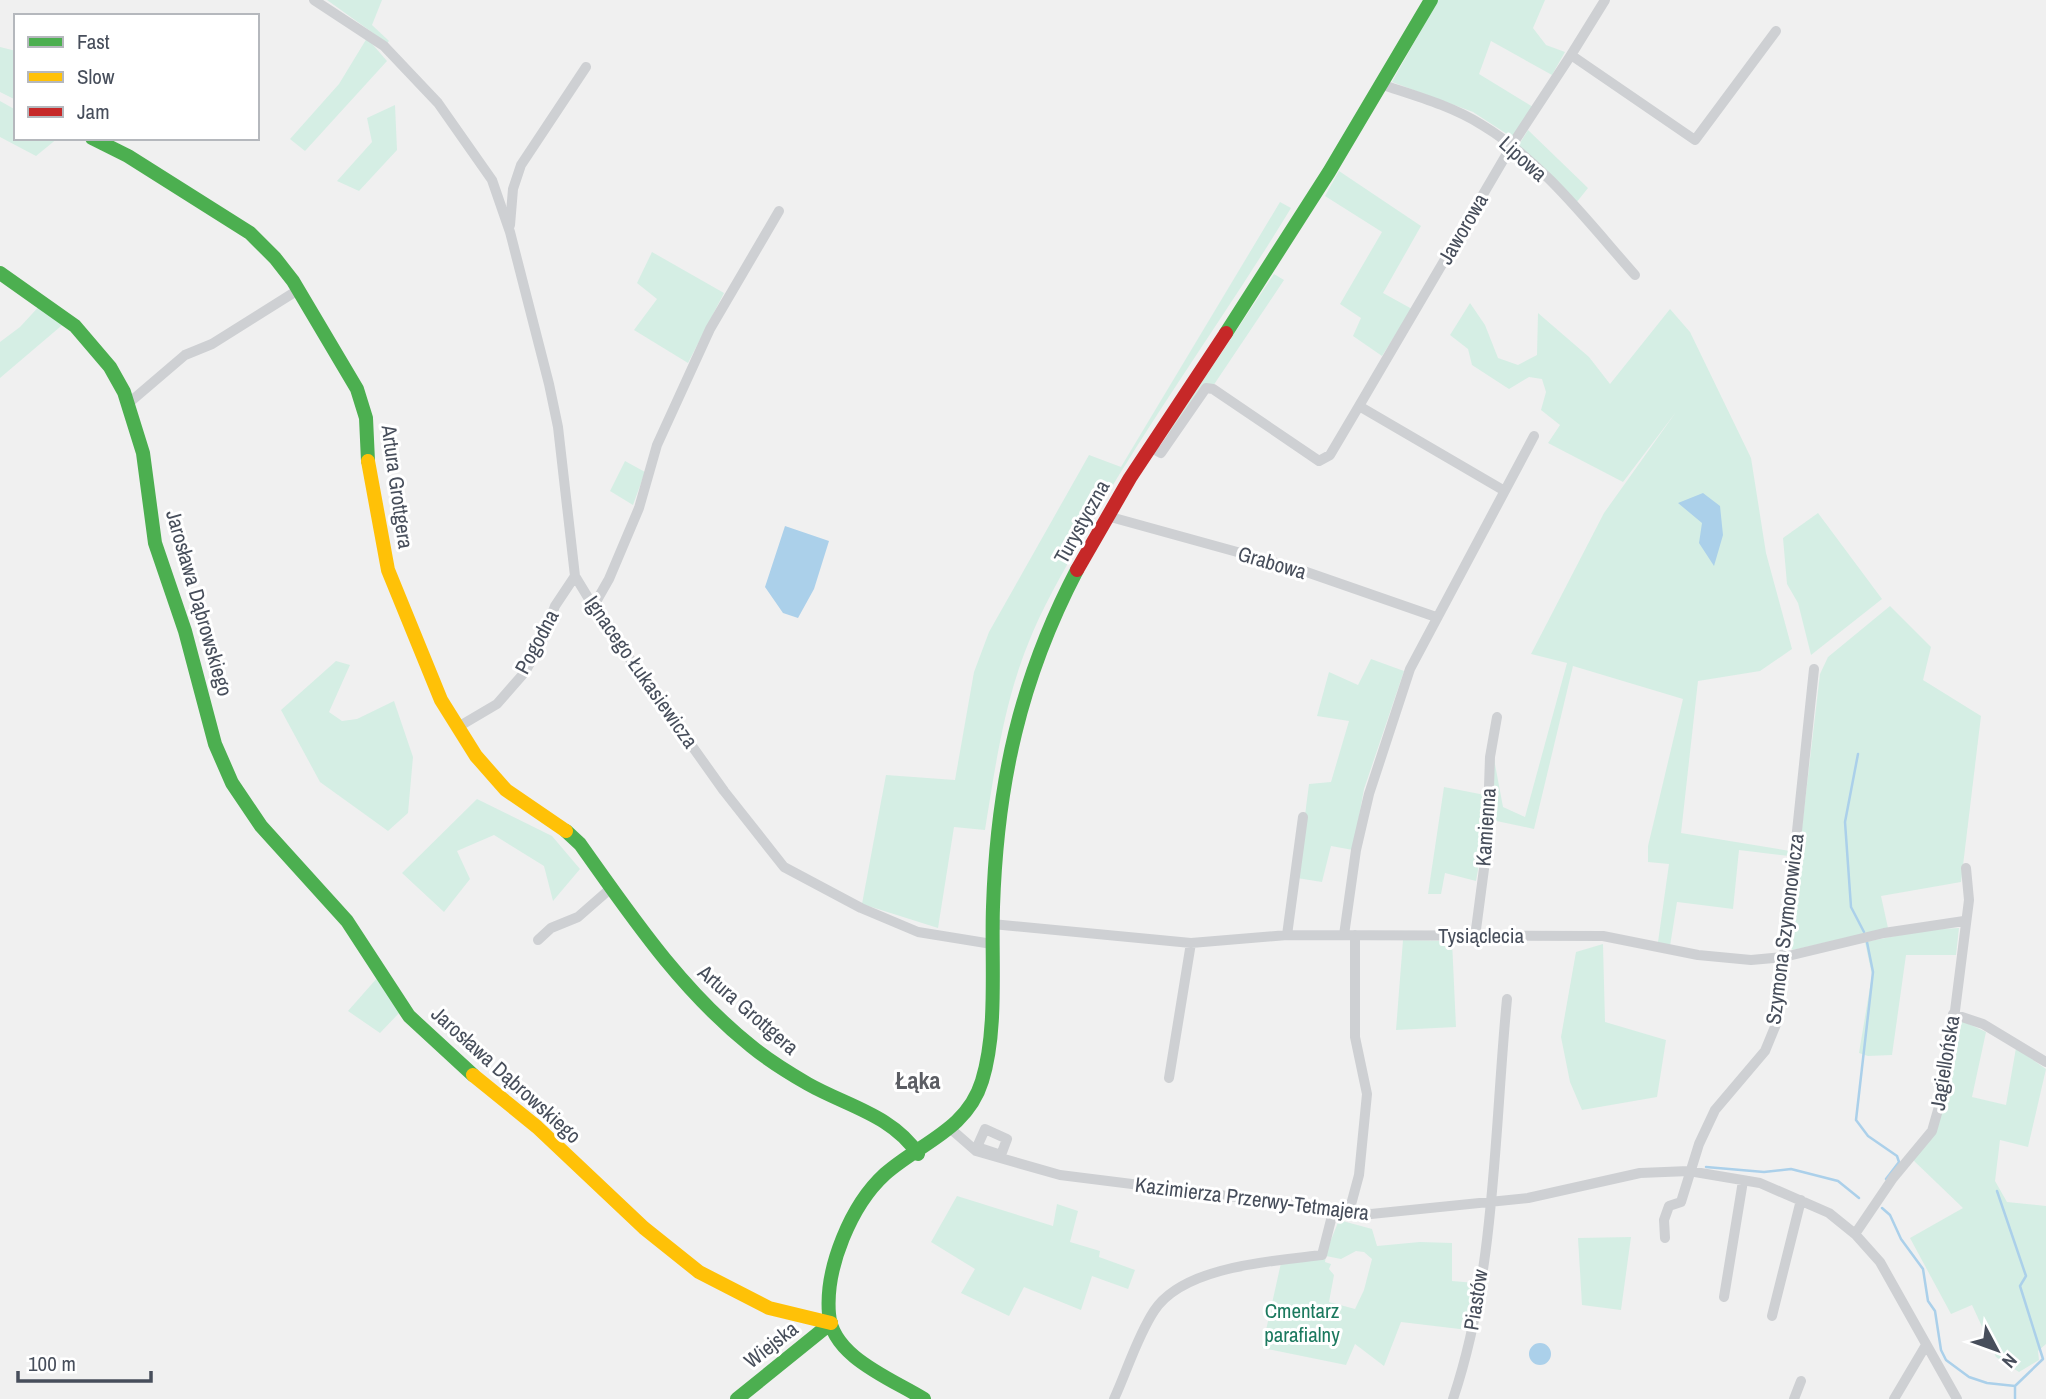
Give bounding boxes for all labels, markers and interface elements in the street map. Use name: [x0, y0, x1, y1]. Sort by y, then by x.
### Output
legend: [14, 14, 259, 140]
text: Fast: [77, 27, 110, 56]
text: Slow: [77, 62, 115, 91]
text: Jam: [77, 97, 110, 126]
street label: Lipowa: [1493, 129, 1554, 188]
street label: Jaworowa: [1431, 188, 1495, 270]
street label: Artura Grottgera: [374, 422, 421, 551]
street label: Turystyczna: [1047, 474, 1117, 569]
street label: Jarosława Dąbrowskiego: [159, 506, 240, 699]
street label: Grabowa: [1235, 539, 1310, 586]
street label: Ignacego Łukasiewicza: [578, 590, 705, 754]
street label: Pogodna: [508, 604, 566, 679]
street label: Kamienna: [1468, 786, 1503, 867]
street label: Szymona Szymonowicza: [1758, 831, 1811, 1026]
street label: Tysiąclecia: [1438, 921, 1524, 950]
street label: Artura Grottgera: [691, 957, 805, 1062]
street label: Jarosława Dąbrowskiego: [425, 999, 588, 1150]
street label: Jagiellońska: [1923, 1013, 1966, 1112]
district label: Łąka: [896, 1064, 940, 1096]
street label: Kazimierza Przerwy-Tetmajera: [1133, 1170, 1371, 1227]
street label: Piastów: [1456, 1267, 1495, 1332]
park label: Cmentarz parafialny: [1264, 1296, 1340, 1349]
street label: Wiejska: [738, 1314, 804, 1375]
north arrow: [1962, 1315, 2032, 1385]
scale bar: [18, 1340, 150, 1384]
text: N: [1996, 1348, 2023, 1374]
text: 100 m: [28, 1349, 76, 1378]

